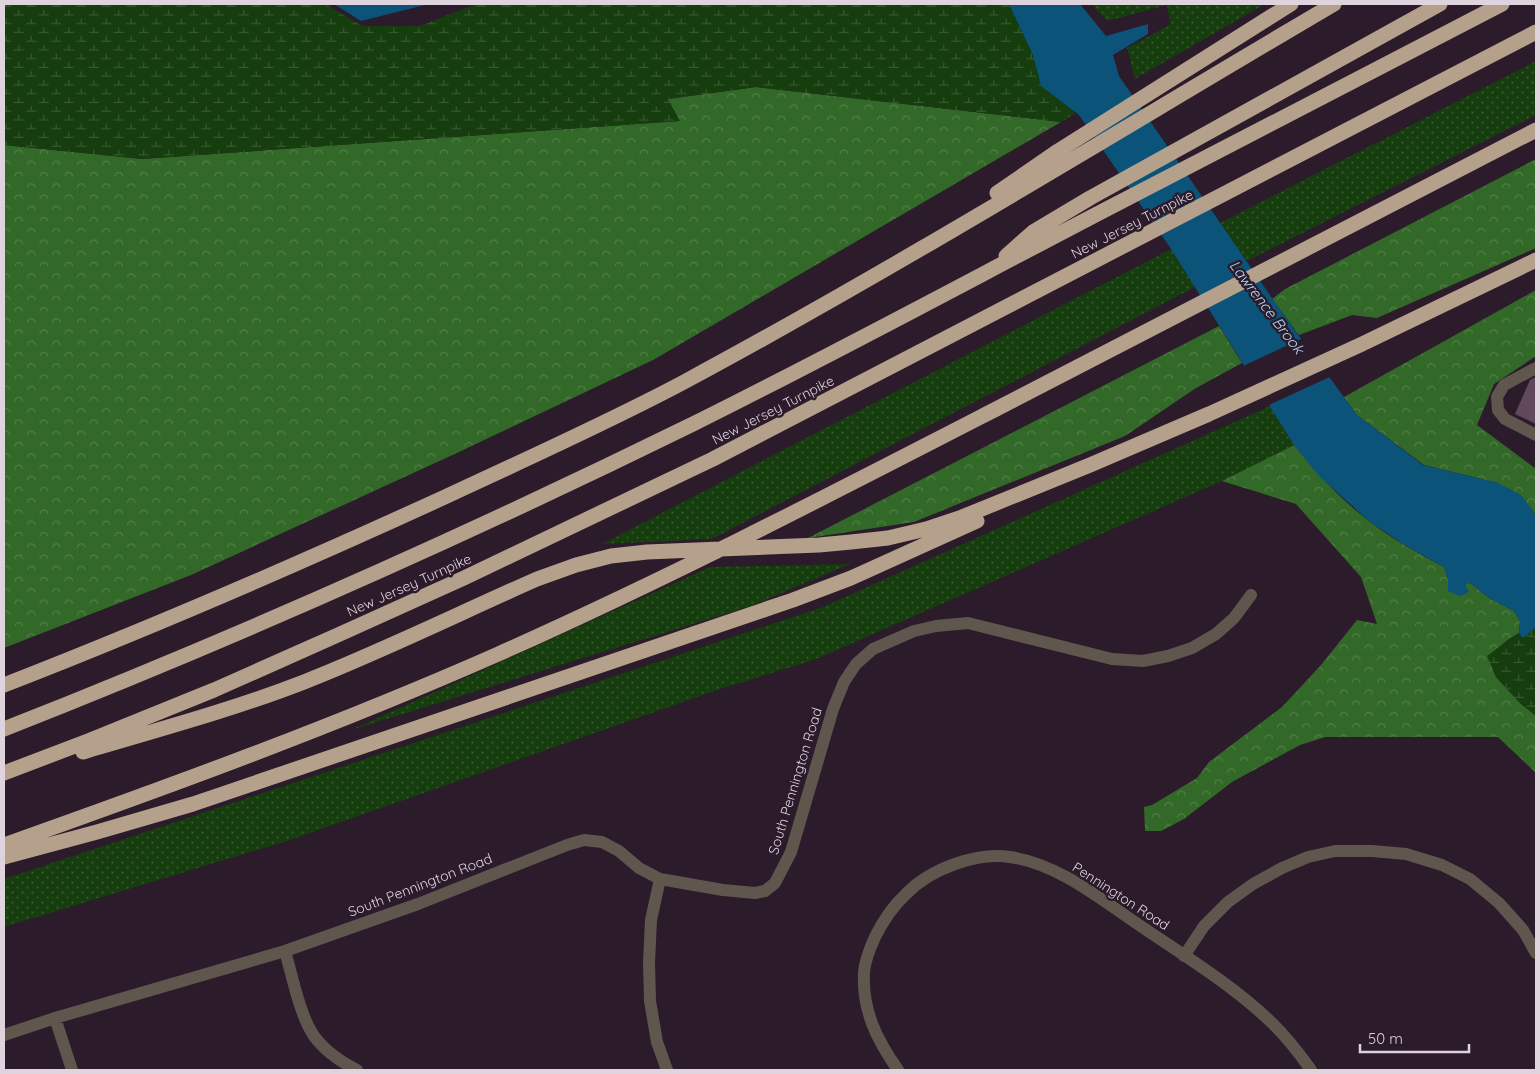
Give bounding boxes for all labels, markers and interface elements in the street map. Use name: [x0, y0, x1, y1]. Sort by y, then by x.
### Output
street label: New Jersey Turnpike: [1068, 185, 1196, 263]
water label: Lawrence Brook: [1226, 256, 1310, 359]
street label: New Jersey Turnpike: [709, 371, 837, 449]
street label: New Jersey Turnpike: [344, 549, 474, 621]
street label: South Pennington Road: [764, 705, 826, 857]
street label: South Pennington Road: [345, 849, 495, 921]
street label: Pennington Road: [1069, 858, 1173, 934]
scale bar: [1360, 1022, 1469, 1054]
text: 50 m: [1368, 1029, 1403, 1048]

